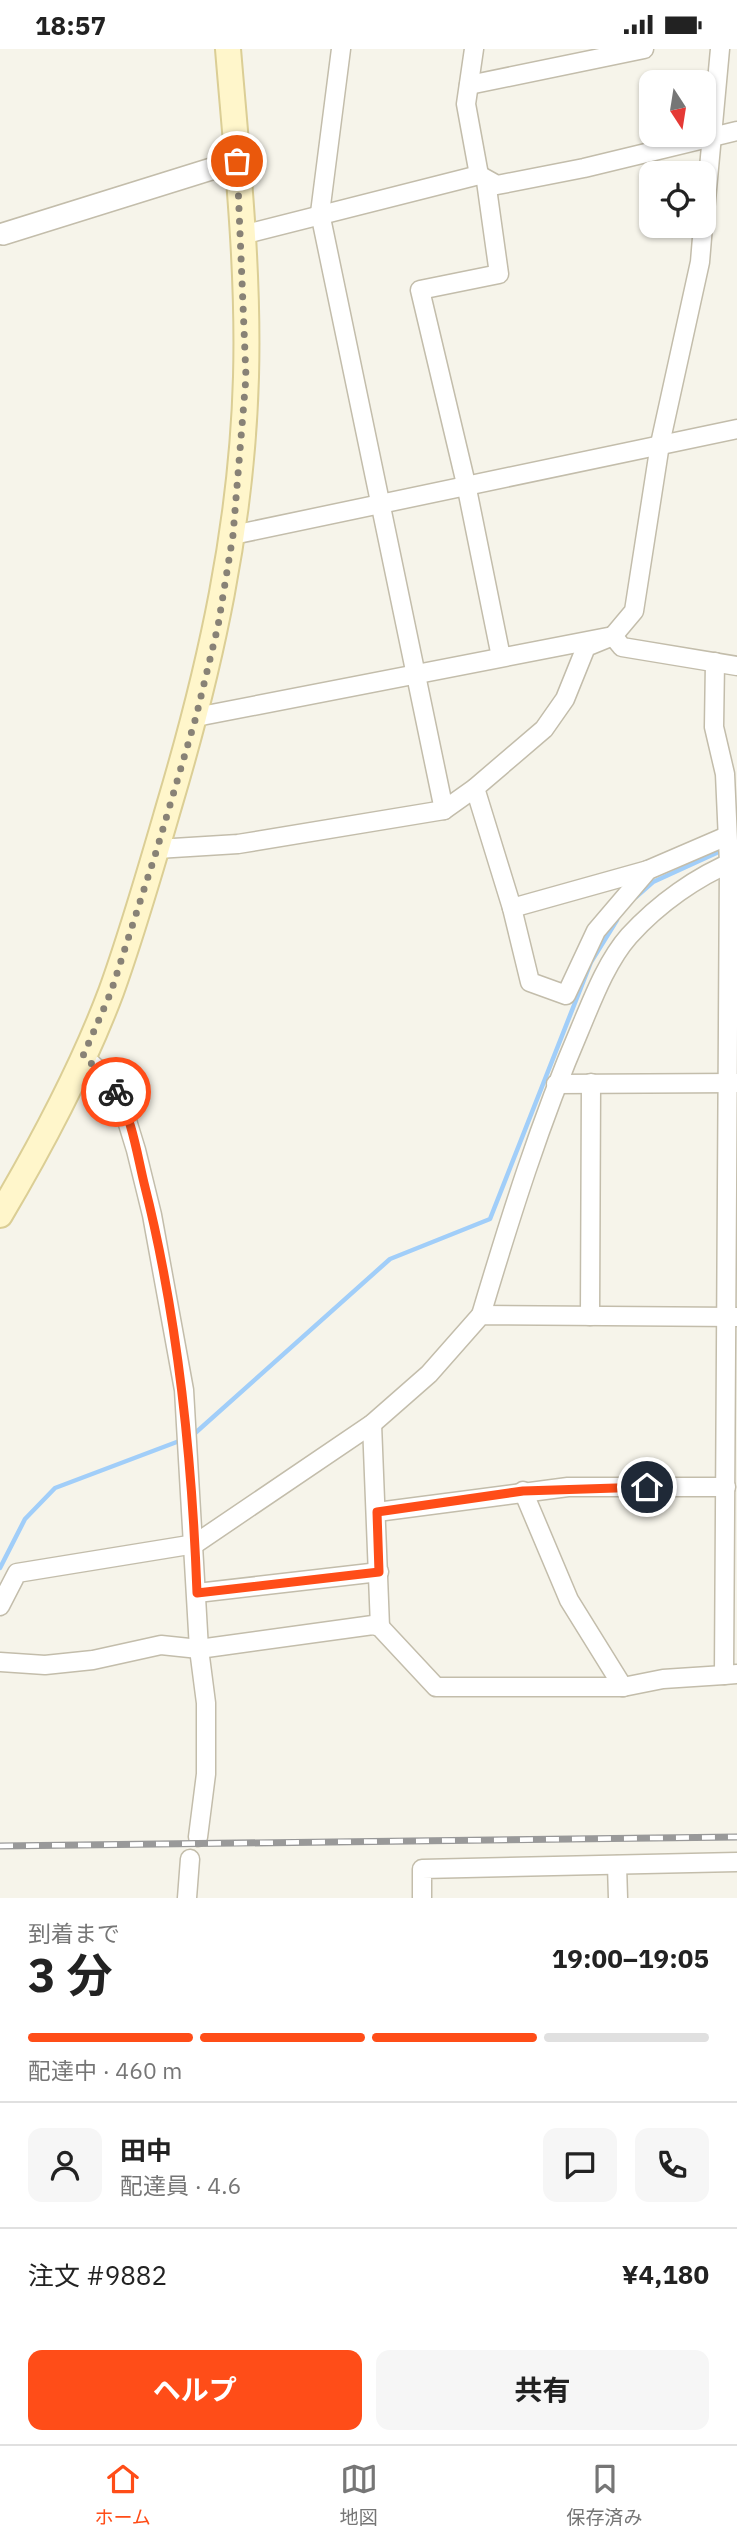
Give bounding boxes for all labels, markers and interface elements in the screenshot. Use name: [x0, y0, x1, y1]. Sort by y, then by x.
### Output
text: 18:57: [35, 8, 106, 42]
north arrow: [639, 70, 716, 147]
map controls: [639, 70, 716, 238]
pin: [207, 131, 267, 191]
icon: bag: [218, 142, 256, 180]
button: locate: [639, 161, 716, 238]
courier: [81, 1057, 151, 1127]
icon: bike: [97, 1073, 135, 1111]
pin: [617, 1457, 677, 1517]
icon: home: [628, 1468, 666, 1506]
text: 到着まで: [28, 1918, 120, 1948]
text: 19:00–19:05: [552, 1941, 709, 1975]
text: 3 分: [28, 1945, 112, 2005]
text: 配達中 · 460 m: [28, 2055, 182, 2085]
button: person: [28, 2128, 102, 2202]
button: chat: [543, 2128, 617, 2202]
button: phone: [635, 2128, 709, 2202]
text: 田中: [120, 2133, 172, 2167]
text: 配達員 · 4.6: [120, 2170, 241, 2200]
text: ¥4,180: [622, 2257, 709, 2291]
text: 注文 #9882: [28, 2258, 167, 2292]
button: ヘルプ: [28, 2350, 362, 2430]
button: 共有: [376, 2350, 709, 2430]
tab: ホーム: [94, 2460, 151, 2529]
tab: 地図: [340, 2460, 378, 2529]
tab: 保存済み: [567, 2460, 643, 2529]

